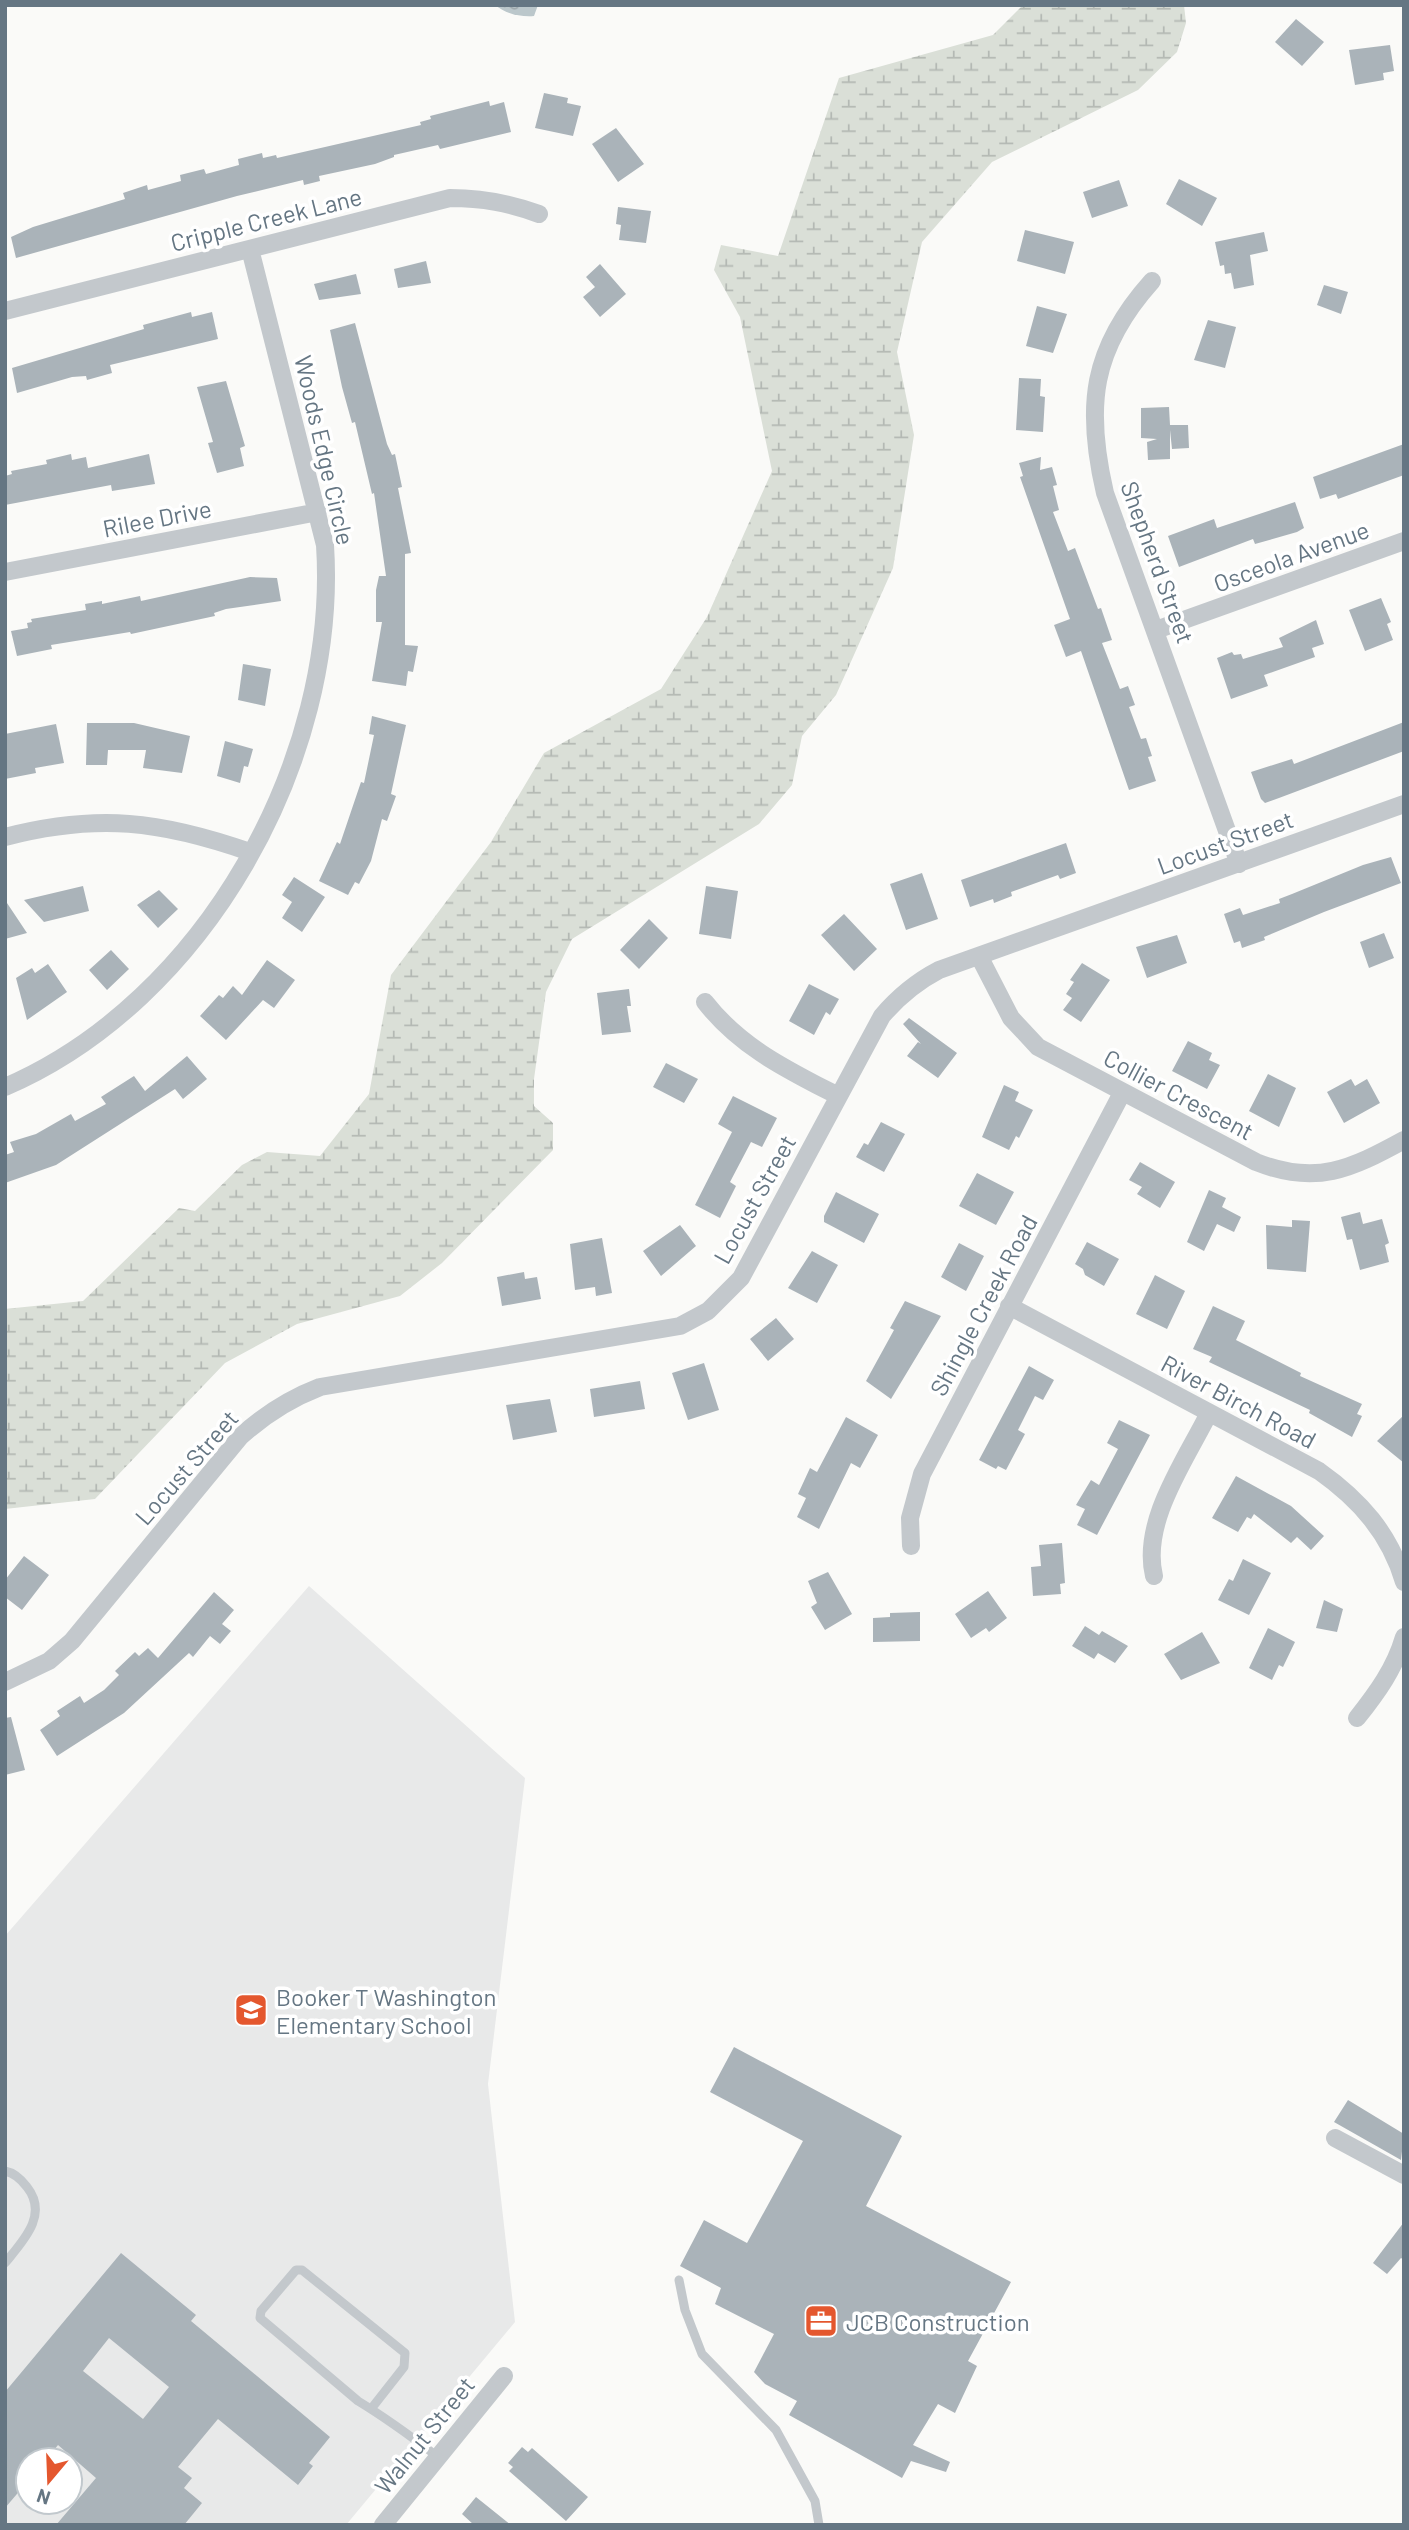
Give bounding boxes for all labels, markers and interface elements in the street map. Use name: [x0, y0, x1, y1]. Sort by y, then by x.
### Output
street label: Cripple Creek Lane: [167, 181, 365, 257]
street label: Woods Edge Circle: [289, 352, 361, 548]
street label: Shepherd Street: [1115, 477, 1201, 647]
street label: Rilee Drive: [100, 493, 214, 543]
street label: Osceola Avenue: [1209, 514, 1373, 598]
street label: Locust Street: [1153, 804, 1297, 880]
street label: Collier Crescent: [1099, 1042, 1259, 1146]
street label: Locust Street: [707, 1130, 801, 1268]
street label: Shingle Creek Road: [923, 1210, 1043, 1400]
street label: River Birch Road: [1157, 1348, 1321, 1454]
street label: Locust Street: [128, 1404, 244, 1530]
place label: Booker T Washington Elementary School: [276, 1982, 497, 2039]
school or university icon: Booker T Washington Elementary School: [232, 1991, 270, 2029]
office icon: JCB Construction: [802, 2302, 840, 2340]
place label: JCB Construction: [846, 2307, 1030, 2336]
street label: Walnut Street: [368, 2370, 480, 2500]
north arrow: [14, 2446, 84, 2516]
text: N: [34, 2485, 53, 2510]

